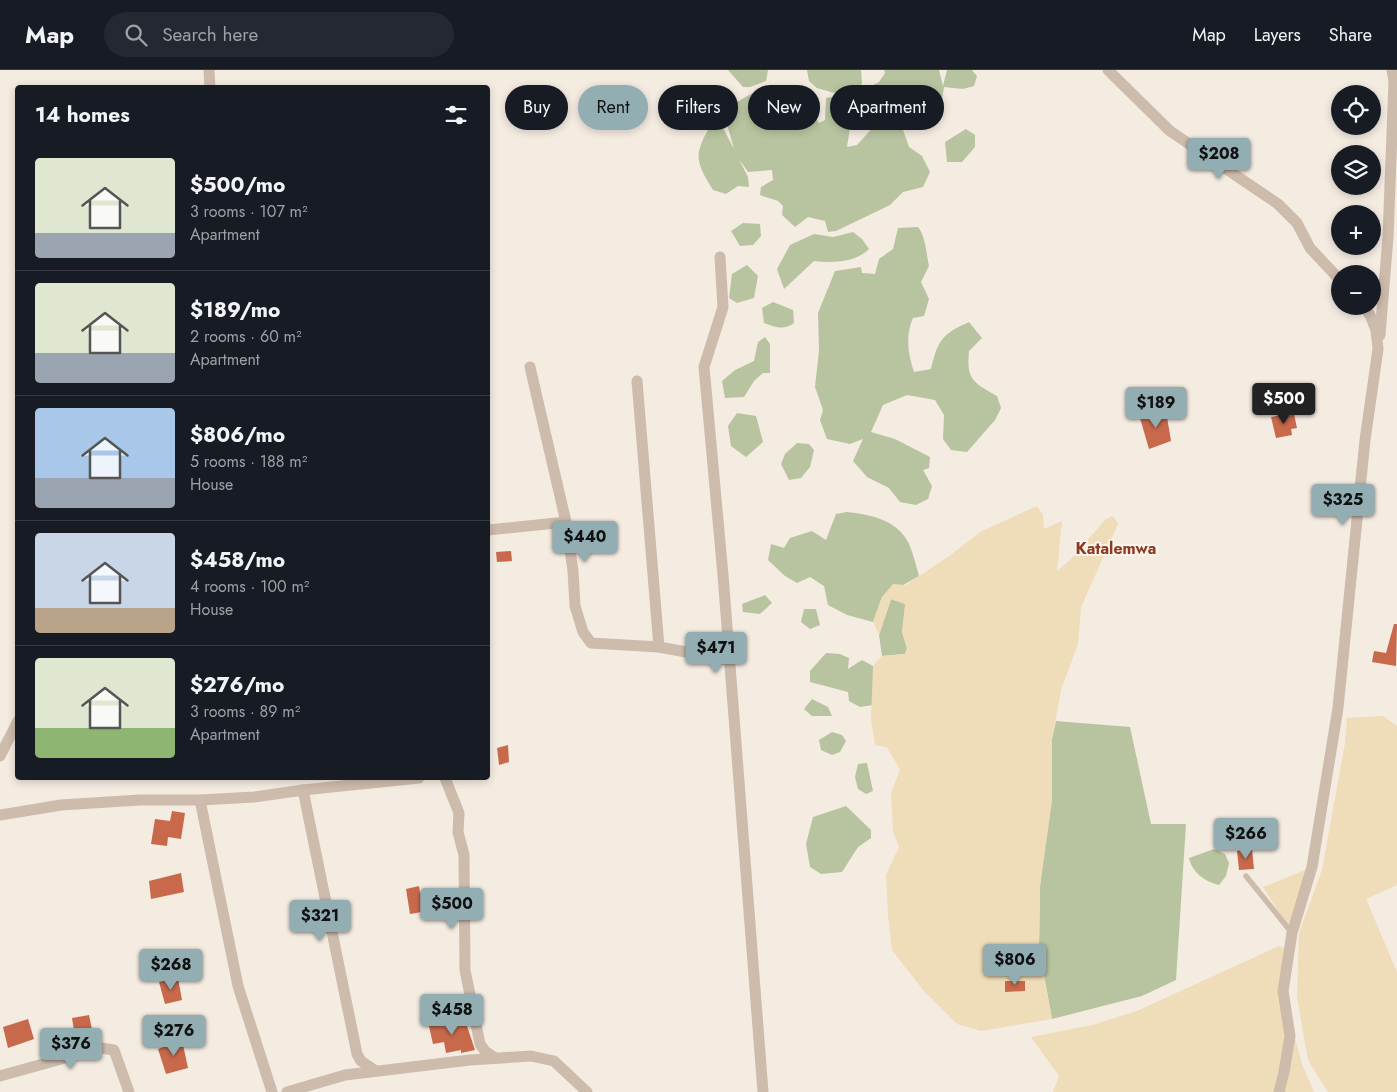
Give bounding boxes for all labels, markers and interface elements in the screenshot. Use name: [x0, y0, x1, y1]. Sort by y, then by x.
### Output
search box: [104, 12, 454, 57]
text: Map: [25, 17, 74, 52]
icon: search: [122, 21, 150, 49]
text: Search here: [162, 21, 258, 48]
text: Map: [1192, 22, 1226, 48]
text: Layers: [1254, 22, 1301, 48]
text: Share: [1329, 22, 1372, 48]
chip: Buy: [505, 85, 568, 130]
chip: Rent: [578, 85, 648, 130]
chip: Filters: [658, 85, 738, 130]
chip: New: [748, 85, 820, 130]
chip: Apartment: [830, 85, 944, 130]
map controls: [1331, 85, 1381, 315]
button: locate: [1331, 85, 1381, 135]
text: 14 homes: [35, 100, 130, 130]
icon: filters: [442, 101, 470, 129]
pin: $208: [1189, 138, 1249, 180]
text: $208: [1198, 142, 1240, 165]
button: layers: [1331, 145, 1381, 195]
text: $500/mo: [190, 170, 285, 200]
icon: home: [75, 178, 135, 238]
text: 3 rooms · 107 m²: [190, 200, 308, 223]
button: +: [1331, 205, 1381, 255]
text: Apartment: [190, 223, 260, 246]
button: −: [1331, 265, 1381, 315]
text: $189/mo: [190, 295, 280, 325]
icon: home: [75, 303, 135, 363]
text: 2 rooms · 60 m²: [190, 325, 302, 348]
text: Apartment: [190, 348, 260, 371]
pin: $500: [1254, 382, 1314, 425]
pin: $189: [1126, 386, 1186, 429]
text: $500: [1263, 387, 1305, 410]
text: $189: [1137, 391, 1175, 414]
text: $806/mo: [190, 420, 285, 450]
icon: home: [75, 428, 135, 488]
text: 5 rooms · 188 m²: [190, 450, 307, 473]
text: House: [190, 473, 233, 496]
pin: $325: [1313, 484, 1373, 526]
text: $325: [1323, 488, 1363, 511]
pin: $440: [555, 520, 615, 563]
text: $440: [564, 525, 606, 548]
district label: Katalemwa: [1076, 537, 1156, 560]
text: $458/mo: [190, 545, 285, 575]
icon: home: [75, 553, 135, 613]
text: 4 rooms · 100 m²: [190, 575, 309, 598]
text: House: [190, 598, 233, 621]
pin: $471: [686, 632, 746, 674]
text: $471: [697, 636, 735, 659]
text: $276/mo: [190, 670, 284, 700]
icon: home: [75, 678, 135, 738]
text: 3 rooms · 89 m²: [190, 700, 300, 723]
text: Apartment: [190, 723, 260, 746]
pin: $266: [1216, 818, 1276, 860]
text: $266: [1225, 822, 1267, 845]
pin: $500: [422, 888, 482, 930]
text: $500: [431, 892, 473, 915]
pin: $321: [290, 900, 350, 942]
text: $321: [301, 904, 339, 927]
pin: $806: [985, 944, 1045, 986]
pin: $268: [141, 948, 201, 991]
text: $806: [994, 948, 1036, 971]
text: $268: [150, 953, 192, 976]
pin: $458: [422, 994, 482, 1036]
text: $458: [431, 998, 473, 1021]
pin: $276: [144, 1014, 204, 1057]
text: $276: [154, 1019, 194, 1042]
pin: $376: [41, 1028, 101, 1070]
text: $376: [51, 1032, 91, 1055]

